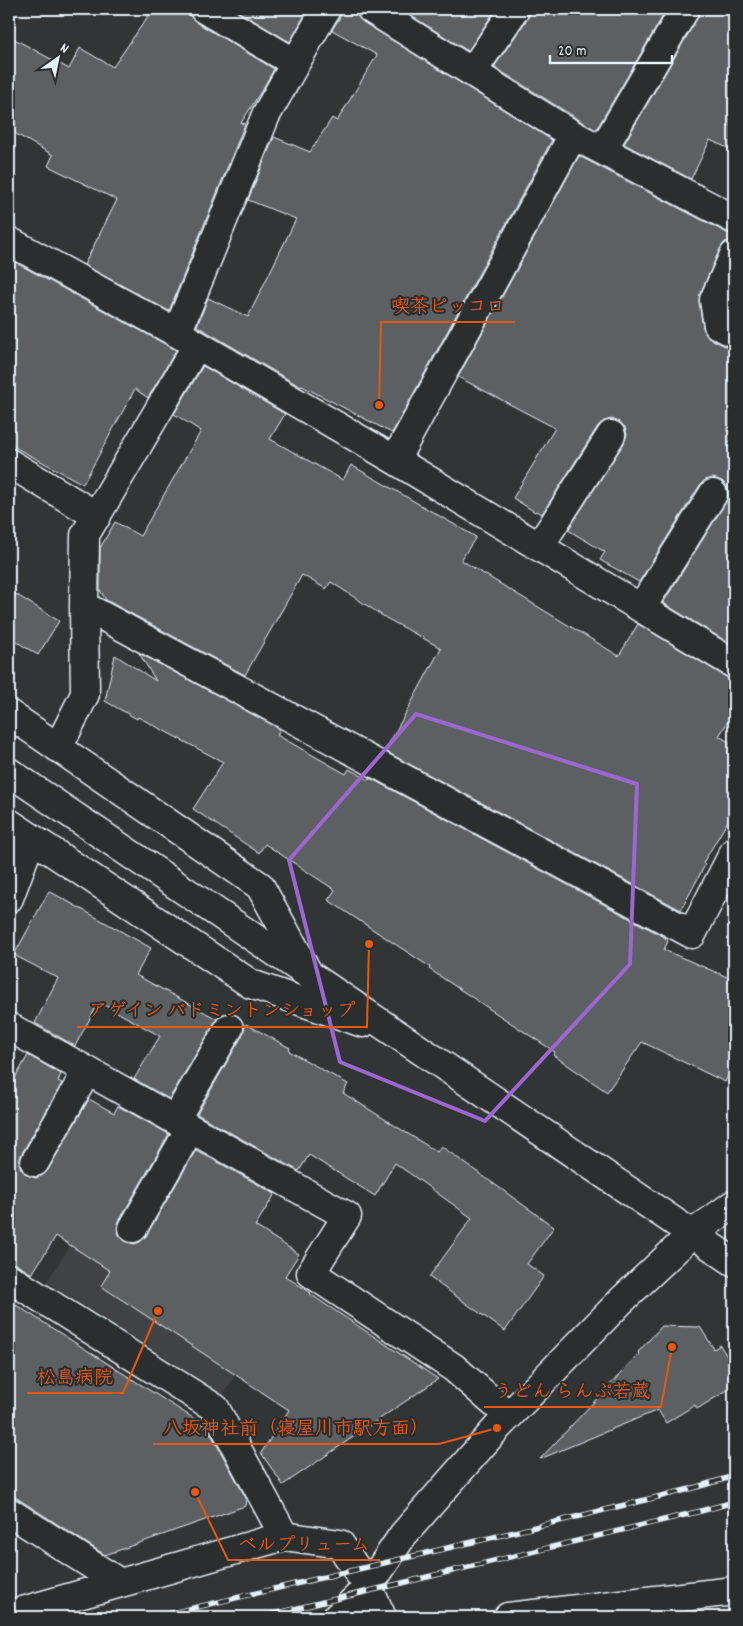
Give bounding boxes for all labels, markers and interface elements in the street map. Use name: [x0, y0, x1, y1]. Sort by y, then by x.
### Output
north arrow: [32, 32, 82, 82]
scale bar: [550, 32, 673, 64]
text: N: [56, 39, 72, 59]
text: 20 m: [558, 41, 586, 63]
callout: 喫茶ピッコロ: [381, 288, 515, 322]
text: 喫茶ピッコロ: [391, 295, 505, 322]
callout: アゲイン バドミントンショップ: [77, 993, 367, 1027]
text: アゲイン バドミントンショップ: [89, 999, 355, 1026]
callout: 松島病院: [27, 1359, 123, 1393]
text: 松島病院: [37, 1366, 113, 1393]
callout: うどん らんぷ若蔵: [484, 1373, 661, 1407]
text: うどん らんぷ若蔵: [493, 1380, 651, 1407]
callout: 八坂神社前（寝屋川市駅方面）: [153, 1410, 439, 1444]
text: 八坂神社前（寝屋川市駅方面）: [163, 1417, 429, 1444]
callout: ベルプリューム: [228, 1526, 380, 1560]
text: ベルプリューム: [238, 1533, 370, 1560]

